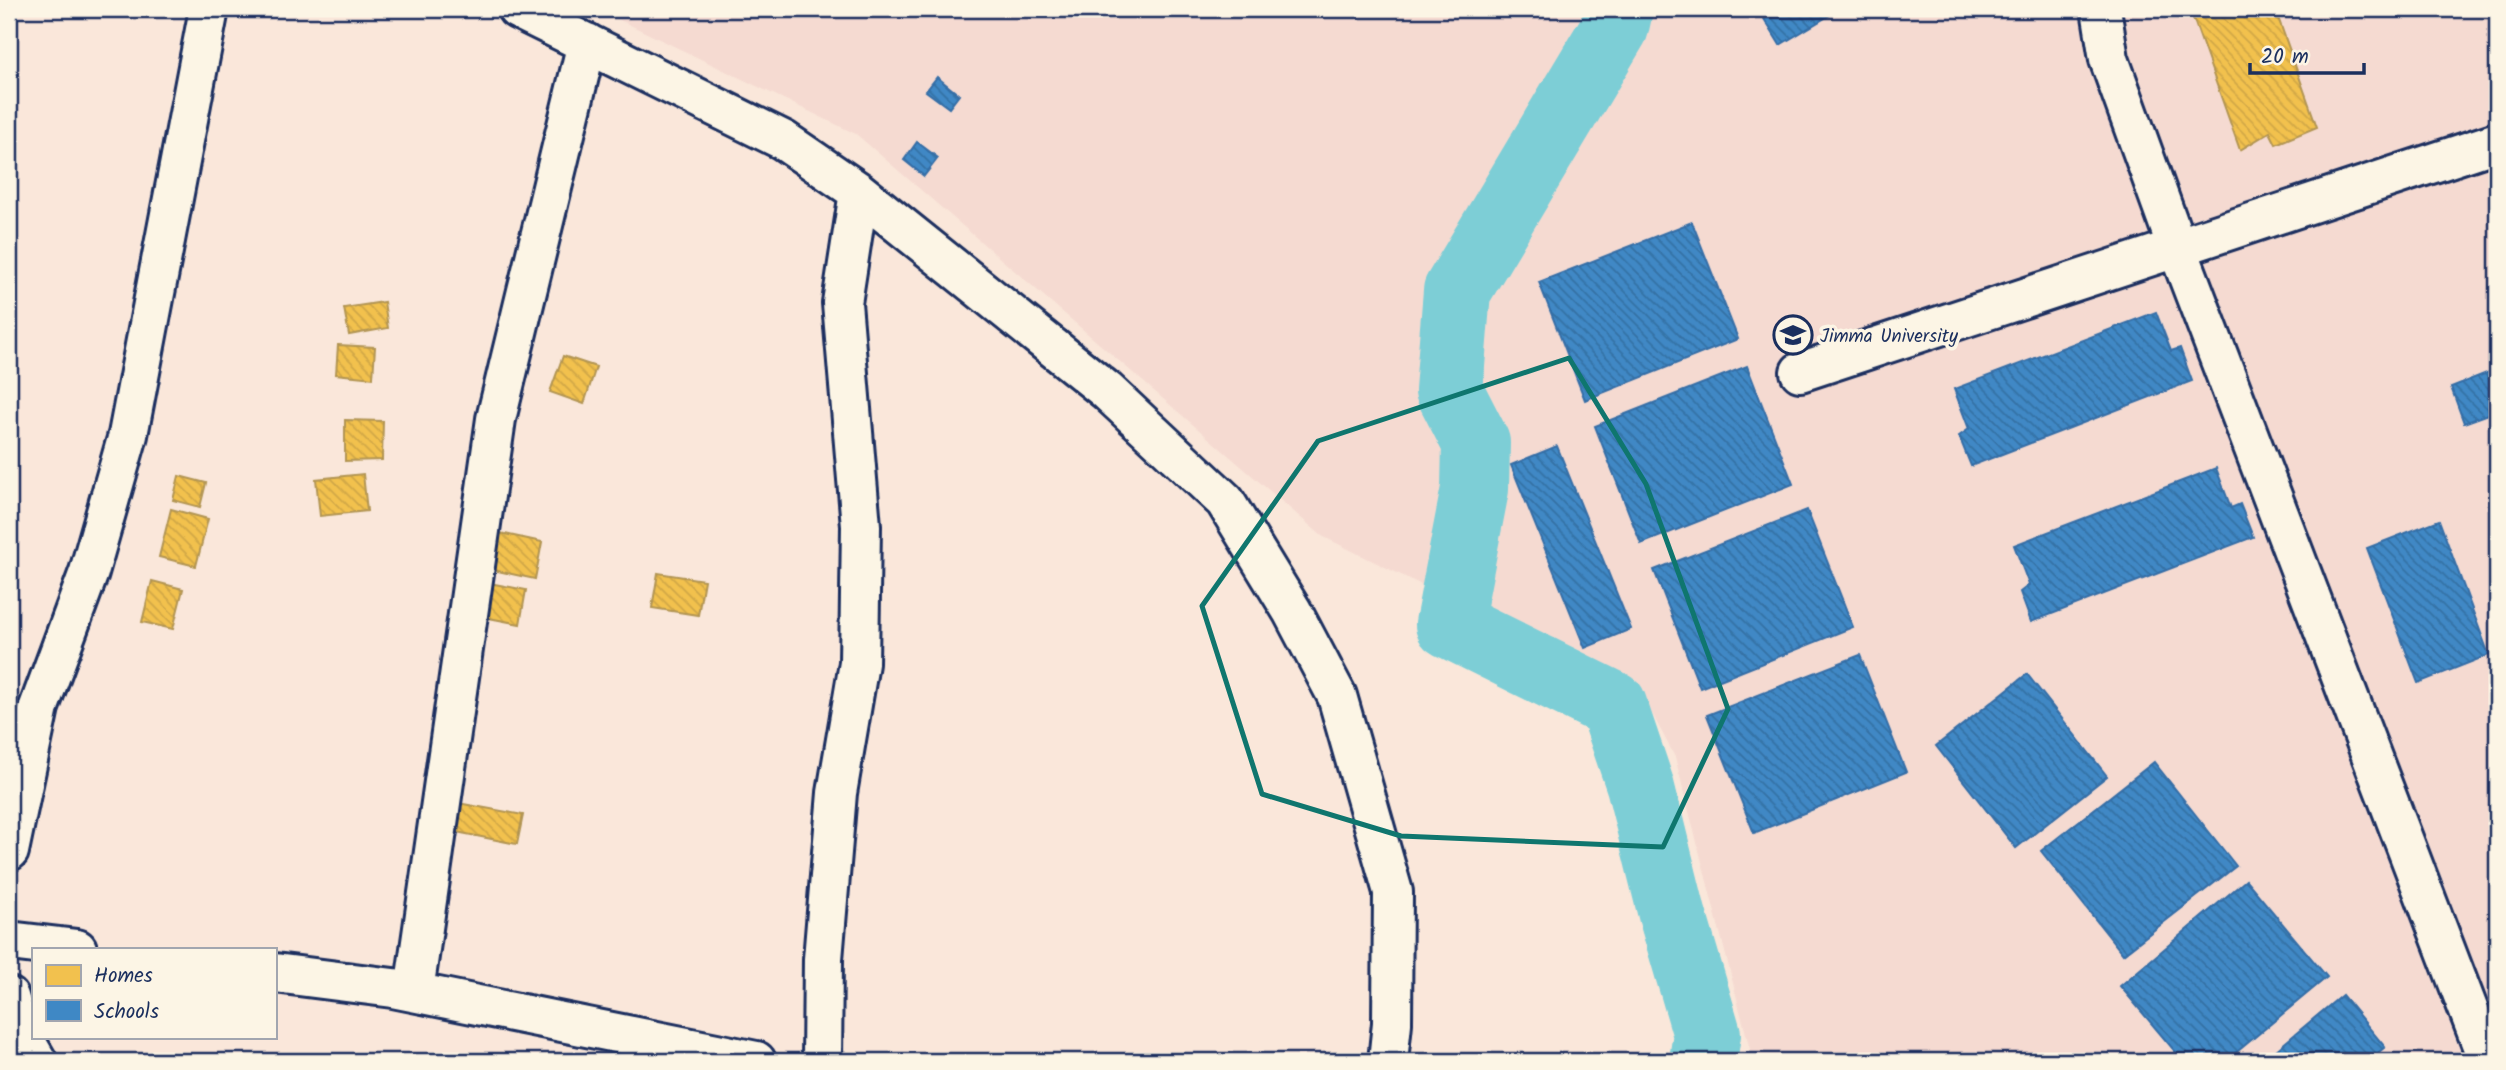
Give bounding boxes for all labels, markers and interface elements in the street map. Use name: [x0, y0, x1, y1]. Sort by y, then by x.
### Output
scale bar: [2250, 32, 2364, 76]
text: 20 m: [2261, 41, 2309, 74]
school or university icon: Jimma University: [1772, 314, 1814, 356]
place label: Jimma University: [1820, 322, 1959, 352]
legend: [32, 948, 276, 1038]
text: Homes: [94, 960, 153, 993]
text: Schools: [94, 996, 159, 1029]

